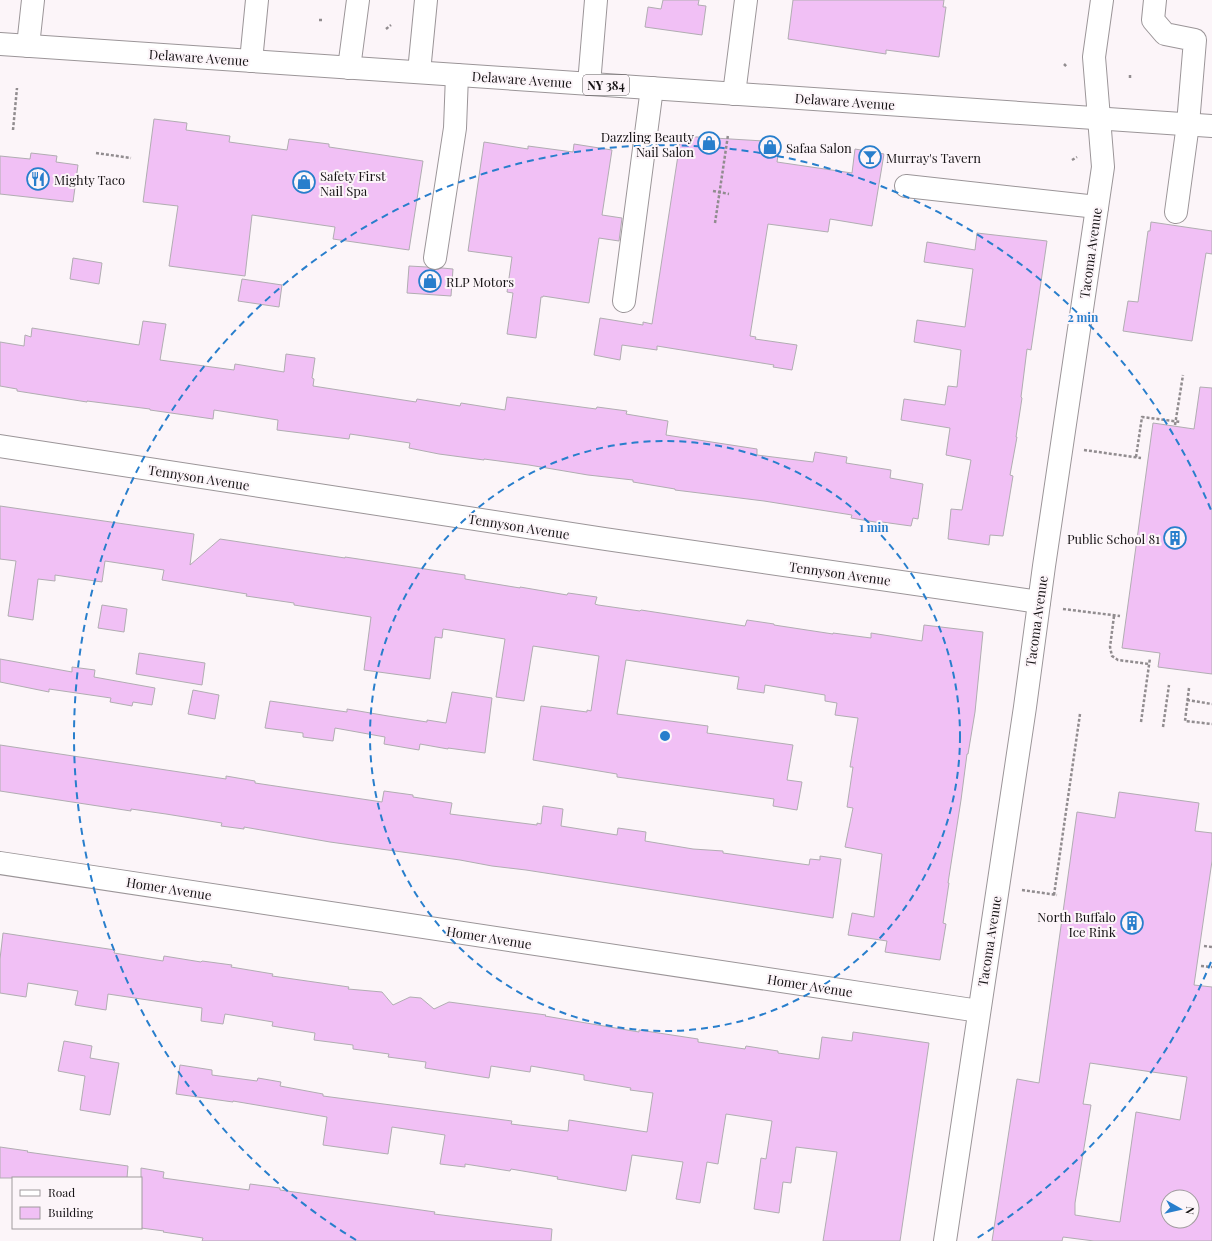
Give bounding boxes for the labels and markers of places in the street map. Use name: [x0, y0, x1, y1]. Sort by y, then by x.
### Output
place label: Dazzling Beauty Nail Salon: [601, 128, 694, 160]
shop icon: Dazzling Beauty Nail Salon: [696, 130, 722, 156]
shop icon: Safaa Salon: [757, 134, 783, 160]
place label: Safaa Salon: [786, 139, 852, 156]
bar icon: Murray's Tavern: [857, 144, 883, 170]
place label: Murray's Tavern: [886, 149, 981, 166]
restaurant icon: Mighty Taco: [25, 166, 51, 192]
place label: Safety First Nail Spa: [320, 167, 386, 199]
shop icon: Safety First Nail Spa: [291, 169, 317, 195]
place label: Mighty Taco: [54, 171, 125, 188]
shop icon: RLP Motors: [417, 268, 443, 294]
place label: RLP Motors: [446, 273, 514, 290]
building icon: Public School 81: [1162, 525, 1188, 551]
place label: Public School 81: [1067, 530, 1160, 547]
centre of rings: [658, 729, 672, 743]
place label: North Buffalo Ice Rink: [1037, 908, 1117, 940]
building icon: North Buffalo Ice Rink: [1119, 910, 1145, 936]

